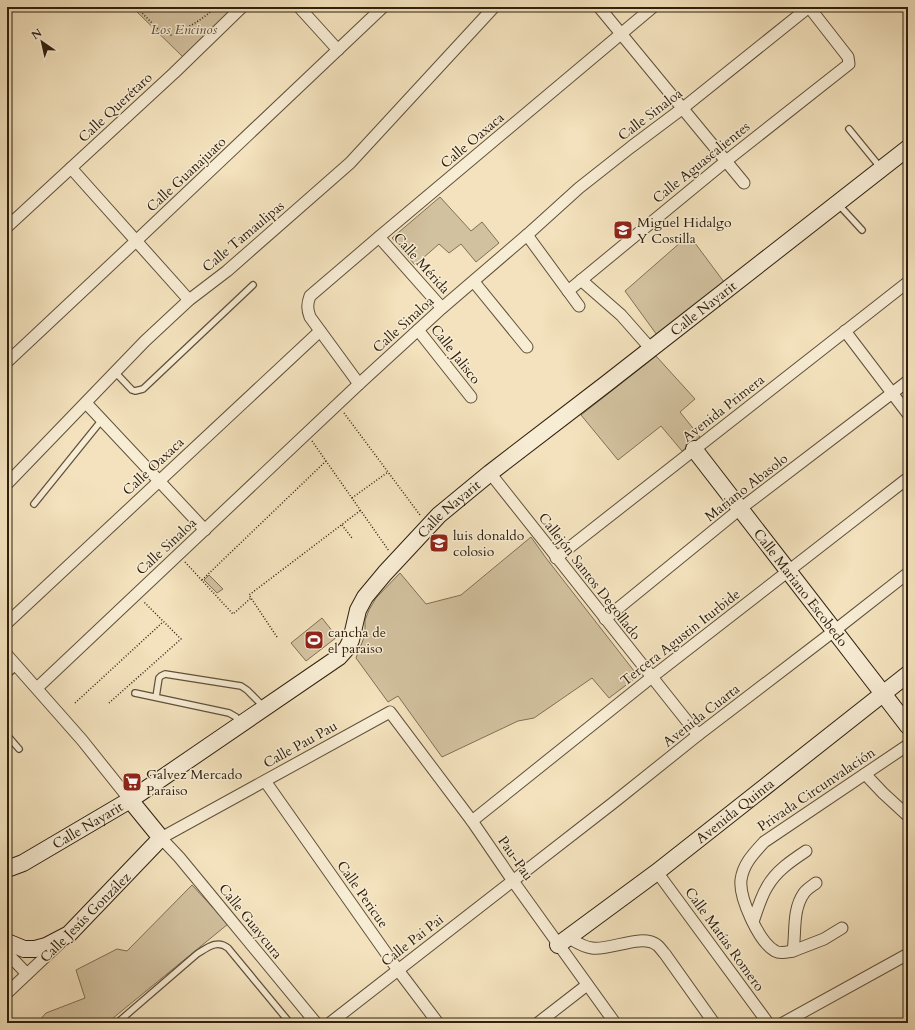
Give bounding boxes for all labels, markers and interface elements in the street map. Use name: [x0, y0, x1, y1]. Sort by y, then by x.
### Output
park label: Los Encinos: [151, 20, 218, 39]
north arrow: [22, 22, 62, 62]
text: N: [29, 25, 45, 43]
street label: Calle Querétaro: [74, 68, 157, 147]
street label: Calle Sinaloa: [614, 84, 686, 145]
street label: Calle Oaxaca: [436, 108, 508, 173]
street label: Calle Aguascalientes: [649, 117, 754, 208]
street label: Calle Guanajuato: [142, 132, 231, 216]
street label: Calle Tamaulipas: [198, 196, 289, 276]
place label: Miguel Hidalgo Y Costilla: [637, 213, 732, 248]
school or university icon: Miguel Hidalgo Y Costilla: [612, 219, 634, 241]
street label: Calle Mérida: [389, 229, 454, 298]
street label: Calle Nayarit: [666, 276, 741, 340]
street label: Calle Sinaloa: [369, 292, 438, 357]
street label: Calle Jalisco: [426, 321, 485, 388]
street label: Avenida Primera: [678, 370, 768, 446]
street label: Calle Oaxaca: [118, 433, 188, 500]
street label: Mariano Abasolo: [701, 449, 792, 526]
street label: Calle Nayarit: [413, 475, 485, 542]
street label: Callejón Santos Degollado: [534, 509, 645, 644]
street label: Calle Sinaloa: [132, 513, 201, 579]
street label: Calle Mariano Escobedo: [749, 525, 852, 651]
place label: luis donaldo colosio: [453, 526, 525, 561]
school or university icon: luis donaldo colosio: [428, 532, 450, 554]
street label: Tercera Agustin Iturbide: [617, 585, 744, 690]
place label: cancha de el paraiso: [328, 623, 386, 658]
sports icon: cancha de el paraiso: [303, 629, 325, 651]
street label: Avenida Cuarta: [659, 679, 744, 751]
street label: Calle Pau Pau: [260, 716, 341, 773]
street label: Privada Circunvalación: [754, 743, 879, 836]
place label: Galvez Mercado Paraiso: [146, 765, 243, 800]
supermarket icon: Galvez Mercado Paraiso: [121, 771, 143, 793]
street label: Avenida Quinta: [692, 774, 778, 848]
street label: Calle Nayarit: [49, 797, 127, 854]
street label: Pau-Pau: [493, 832, 538, 885]
street label: Calle Pericue: [332, 857, 393, 932]
street label: Calle Jesús González: [36, 867, 135, 967]
street label: Calle Guaycura: [214, 880, 287, 963]
street label: Calle Matías Romero: [680, 883, 769, 995]
street label: Calle Pai Pai: [377, 910, 447, 971]

